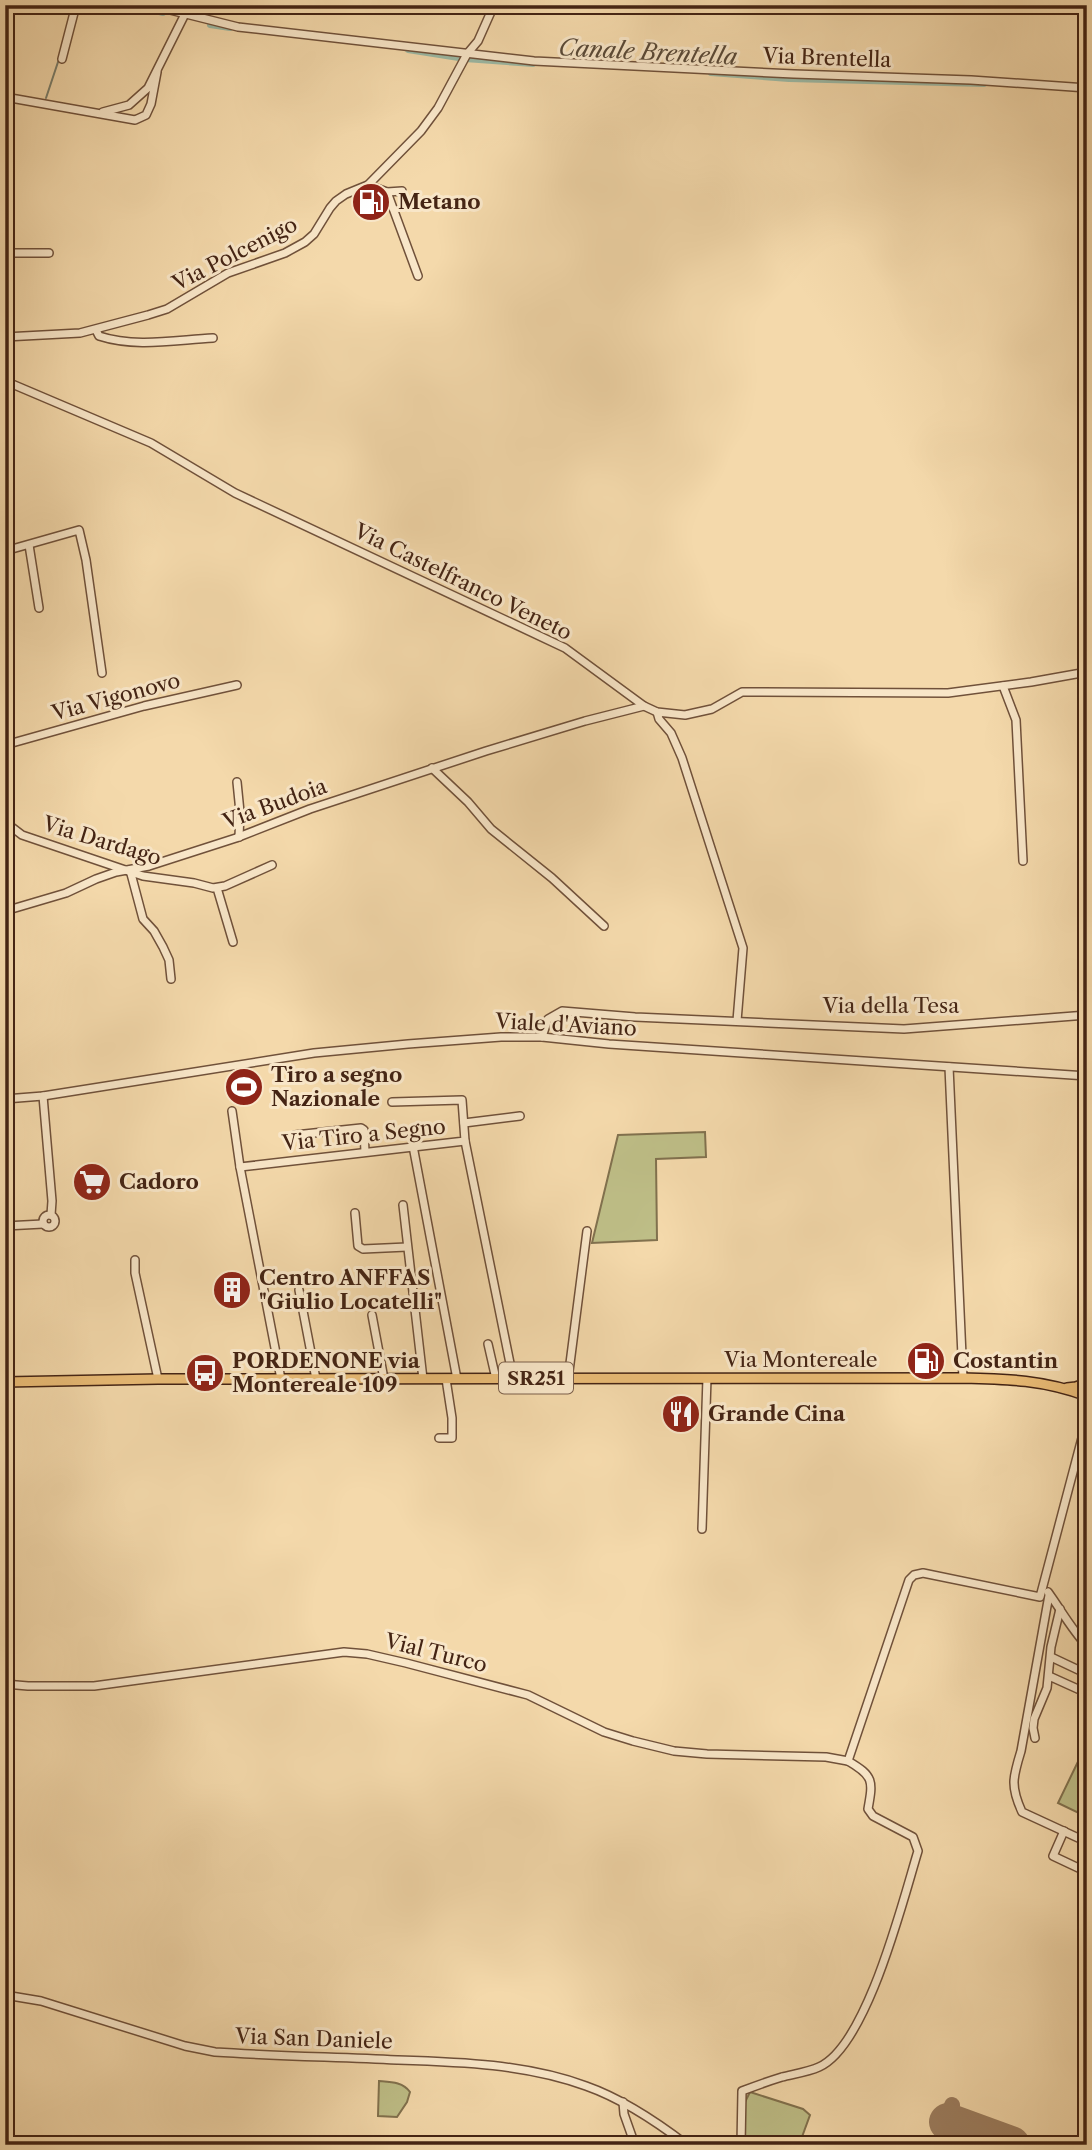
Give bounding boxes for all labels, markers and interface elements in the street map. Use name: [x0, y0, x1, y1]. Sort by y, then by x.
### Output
water label: Canale Brentella: [558, 33, 738, 71]
street label: Via Brentella: [761, 43, 893, 72]
fuel station icon: Metano: [350, 181, 392, 223]
place label: Metano: [398, 189, 481, 214]
street label: Via Polcenigo: [167, 211, 301, 296]
street label: Via Castelfranco Veneto: [349, 517, 576, 645]
street label: Via Vigonovo: [48, 667, 183, 726]
street label: Via Budoia: [219, 773, 331, 834]
street label: Via Dardago: [39, 810, 164, 870]
street label: Via della Tesa: [822, 993, 960, 1018]
street label: Viale d'Aviano: [494, 1008, 637, 1041]
place label: Tiro a segno Nazionale: [271, 1062, 402, 1111]
sports icon: Tiro a segno Nazionale: [223, 1066, 265, 1108]
street label: Via Tiro a Segno: [280, 1113, 447, 1156]
supermarket icon: Cadoro: [71, 1161, 113, 1203]
place label: Cadoro: [119, 1169, 199, 1194]
place label: Centro ANFFAS "Giulio Locatelli": [259, 1265, 442, 1314]
building icon: Centro ANFFAS "Giulio Locatelli": [211, 1269, 253, 1311]
fuel station icon: Costantin: [905, 1340, 947, 1382]
street label: Via Montereale: [723, 1347, 878, 1372]
place label: PORDENONE via Montereale 109: [232, 1348, 421, 1397]
place label: Costantin: [953, 1348, 1059, 1373]
bus stop icon: PORDENONE via Montereale 109: [184, 1352, 226, 1394]
road number: SR251: [499, 1362, 573, 1394]
restaurant icon: Grande Cina: [660, 1393, 702, 1435]
place label: Grande Cina: [708, 1401, 846, 1426]
street label: Vial Turco: [382, 1628, 490, 1677]
street label: Via San Daniele: [234, 2023, 393, 2054]

